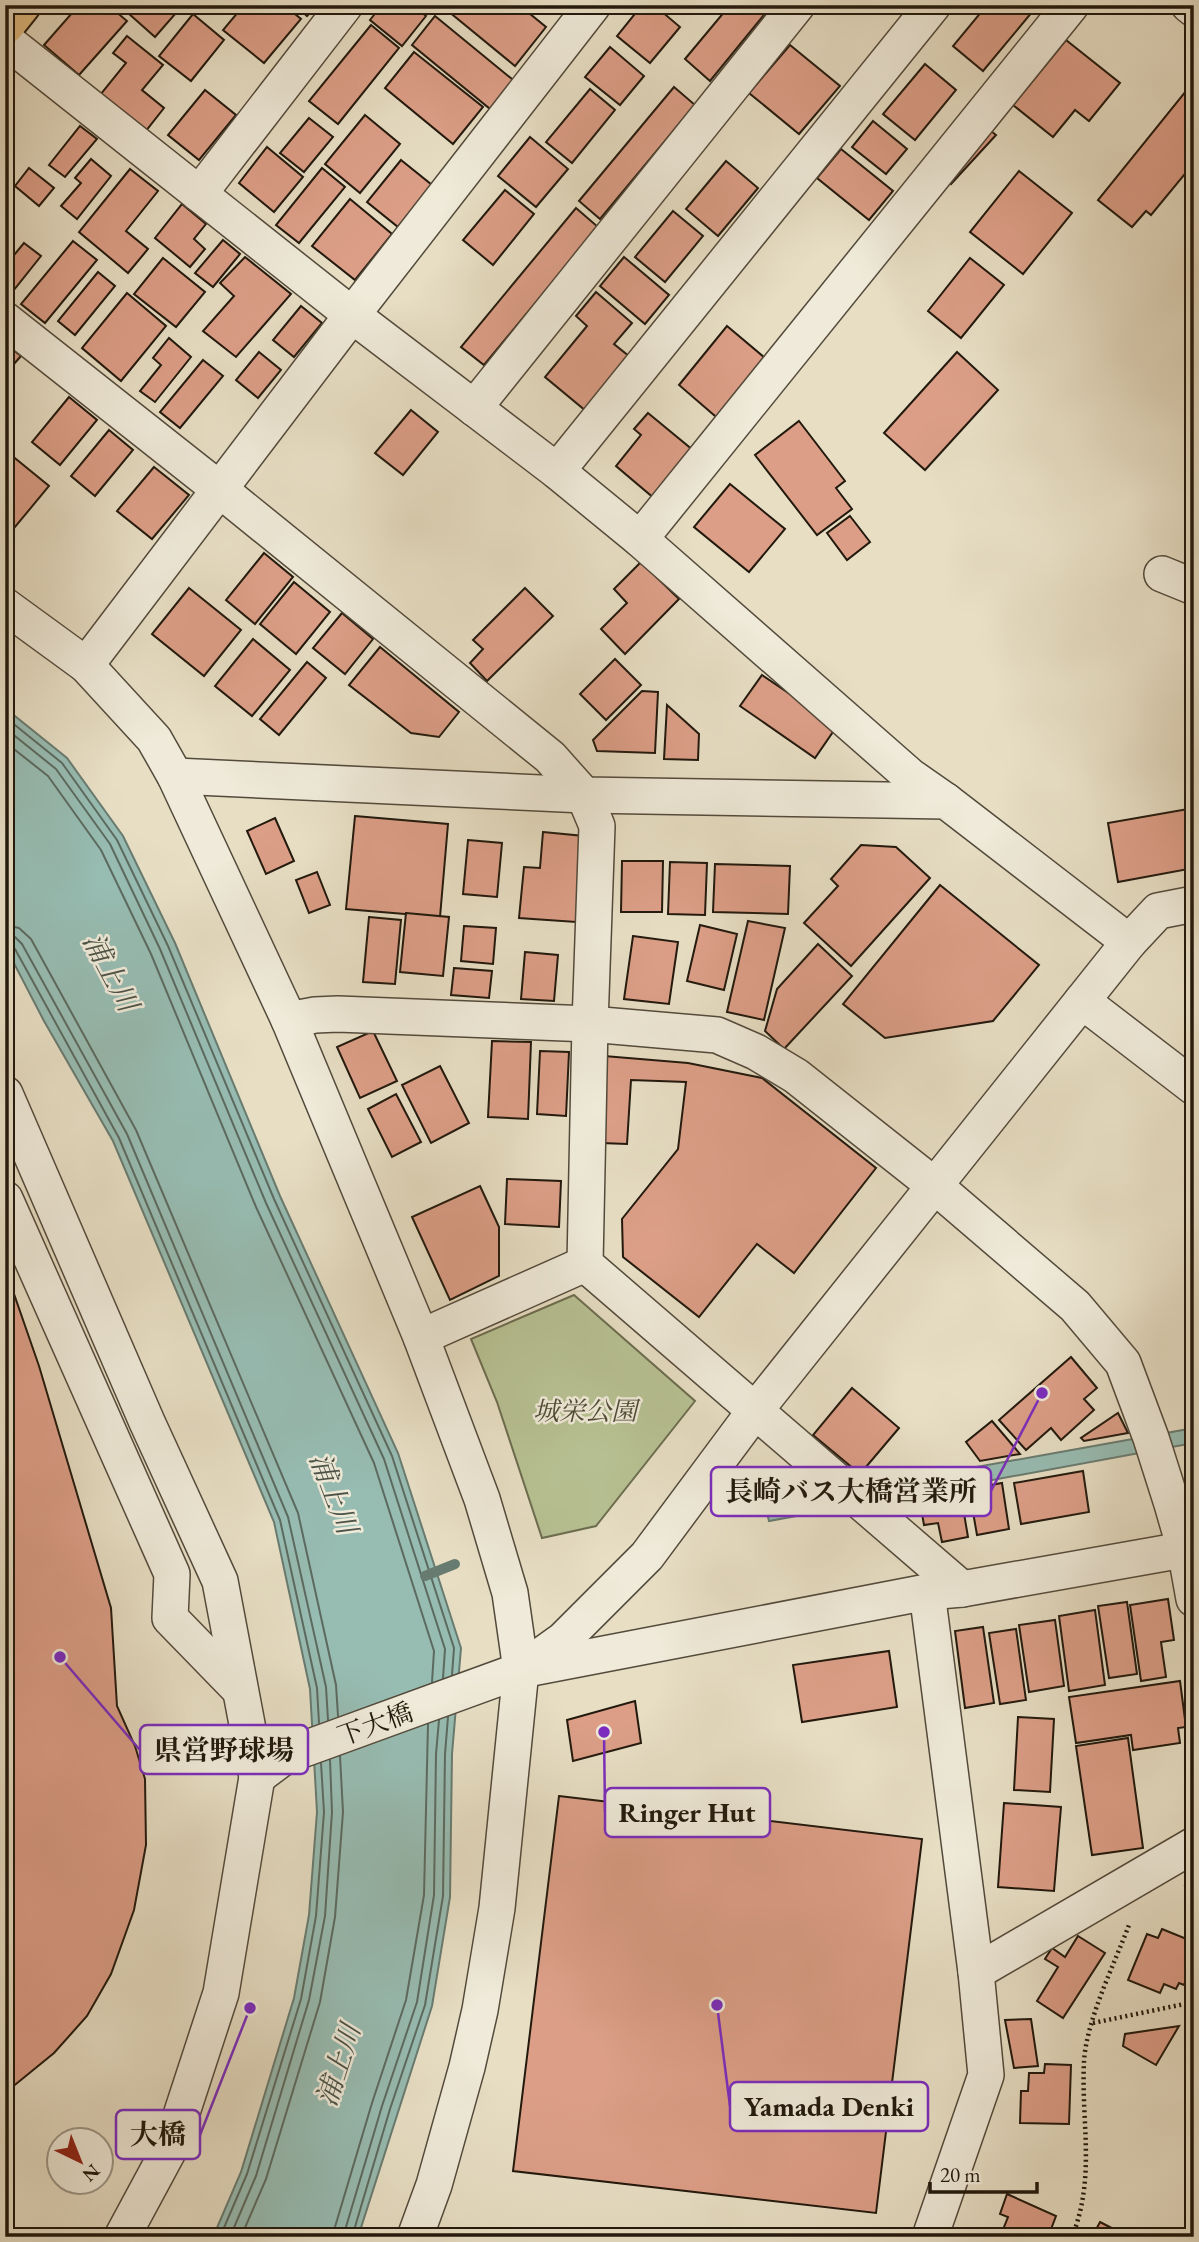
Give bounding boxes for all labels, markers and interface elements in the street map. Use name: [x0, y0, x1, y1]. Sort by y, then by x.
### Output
water label: 浦上川: [75, 926, 148, 1020]
park label: 城栄公園: [533, 1394, 641, 1428]
water label: 浦上川: [302, 1447, 367, 1541]
callout: 長崎バス大橋営業所: [711, 1467, 991, 1516]
text: 長崎バス大橋営業所: [725, 1473, 977, 1509]
street label: 下大橋: [333, 1695, 417, 1753]
callout: 県営野球場: [140, 1725, 308, 1774]
text: 県営野球場: [154, 1732, 294, 1768]
callout: Ringer Hut: [605, 1788, 770, 1837]
text: Ringer Hut: [619, 1794, 756, 1830]
water label: 浦上川: [308, 2017, 369, 2111]
callout: Yamada Denki: [730, 2082, 928, 2131]
text: Yamada Denki: [744, 2088, 914, 2124]
callout: 大橋: [116, 2110, 200, 2159]
text: 大橋: [130, 2116, 186, 2152]
north arrow: [46, 2126, 116, 2196]
scale bar: [930, 2151, 1036, 2195]
text: N: [77, 2159, 105, 2188]
text: 20 m: [940, 2161, 981, 2188]

